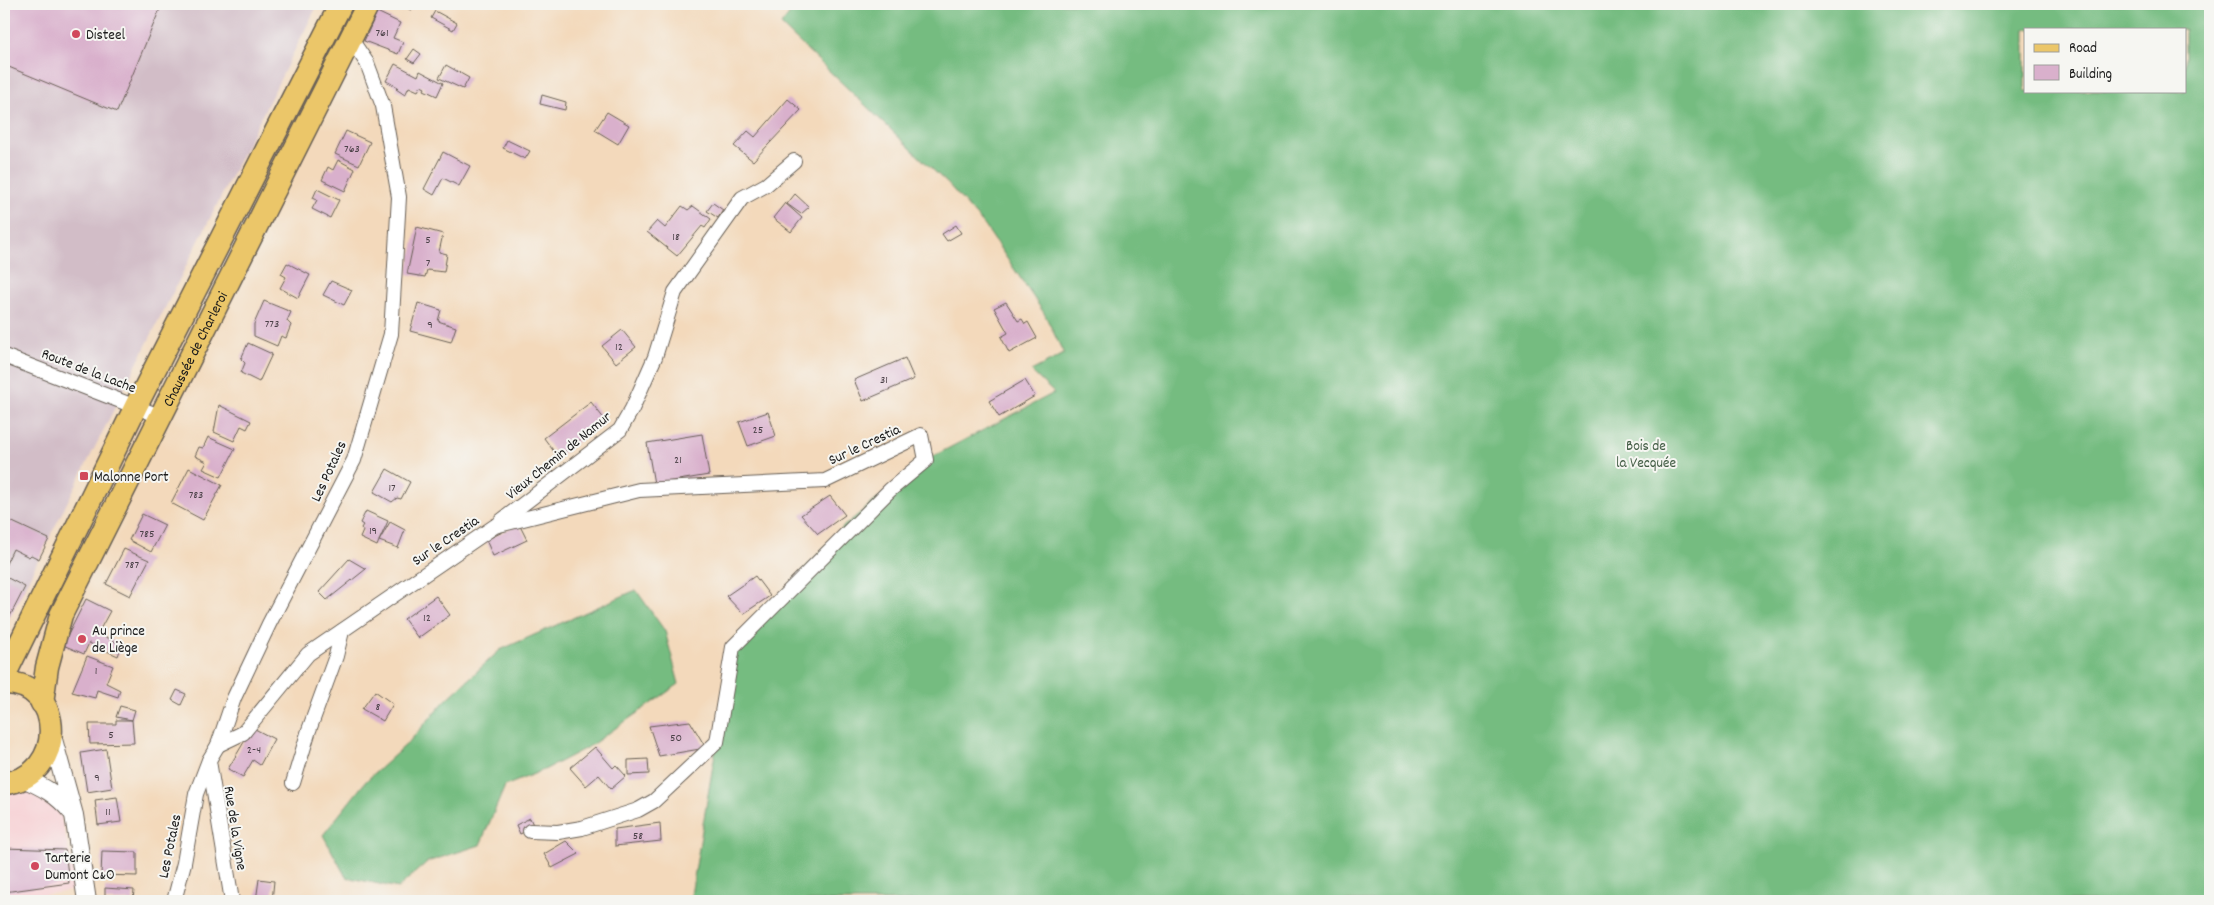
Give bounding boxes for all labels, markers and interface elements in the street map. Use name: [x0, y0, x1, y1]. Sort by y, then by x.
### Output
place label: Disteel: [86, 25, 126, 47]
house number: 761: [375, 25, 389, 42]
marker: Disteel: [70, 28, 82, 40]
legend: [2024, 28, 2186, 92]
text: Road: [2069, 38, 2097, 60]
text: Building: [2069, 64, 2112, 86]
house number: 763: [344, 141, 360, 158]
house number: 18: [672, 229, 680, 246]
house number: 5: [425, 232, 431, 249]
house number: 7: [426, 255, 431, 272]
street label: Chaussée de Charleroi: [158, 288, 235, 411]
house number: 773: [265, 316, 279, 333]
house number: 9: [427, 317, 433, 334]
house number: 12: [615, 339, 623, 356]
street label: Route de la Lache: [38, 344, 139, 400]
house number: 31: [880, 372, 888, 389]
street label: Vieux Chemin de Namur: [502, 407, 617, 506]
street label: Sur le Crestia: [825, 419, 905, 472]
house number: 25: [753, 422, 763, 439]
park label: Bois de la Vecquée: [1616, 436, 1676, 475]
street label: Les Potales: [306, 438, 354, 506]
house number: 21: [674, 452, 682, 469]
place label: Malonne Port: [94, 467, 169, 489]
marker: Malonne Port: [78, 470, 90, 482]
house number: 17: [388, 480, 396, 497]
house number: 783: [189, 487, 203, 504]
street label: Sur le Crestia: [408, 511, 485, 572]
house number: 19: [369, 523, 377, 540]
house number: 785: [140, 526, 154, 543]
house number: 787: [125, 557, 139, 574]
house number: 12: [423, 610, 431, 627]
place label: Au prince de Liège: [92, 621, 145, 660]
marker: Au prince de Liège: [76, 633, 88, 645]
house number: 1: [95, 663, 97, 680]
house number: 8: [376, 699, 381, 716]
house number: 5: [108, 727, 114, 744]
house number: 50: [670, 730, 682, 747]
house number: 2-4: [247, 742, 261, 759]
house number: 9: [94, 770, 100, 787]
street label: Rue de la Vigne: [217, 785, 252, 872]
house number: 11: [105, 804, 111, 821]
street label: Les Potales: [153, 812, 188, 881]
house number: 58: [633, 828, 643, 845]
place label: Tarterie Dumont C&O: [45, 848, 115, 887]
marker: Tarterie Dumont C&O: [29, 860, 41, 872]

